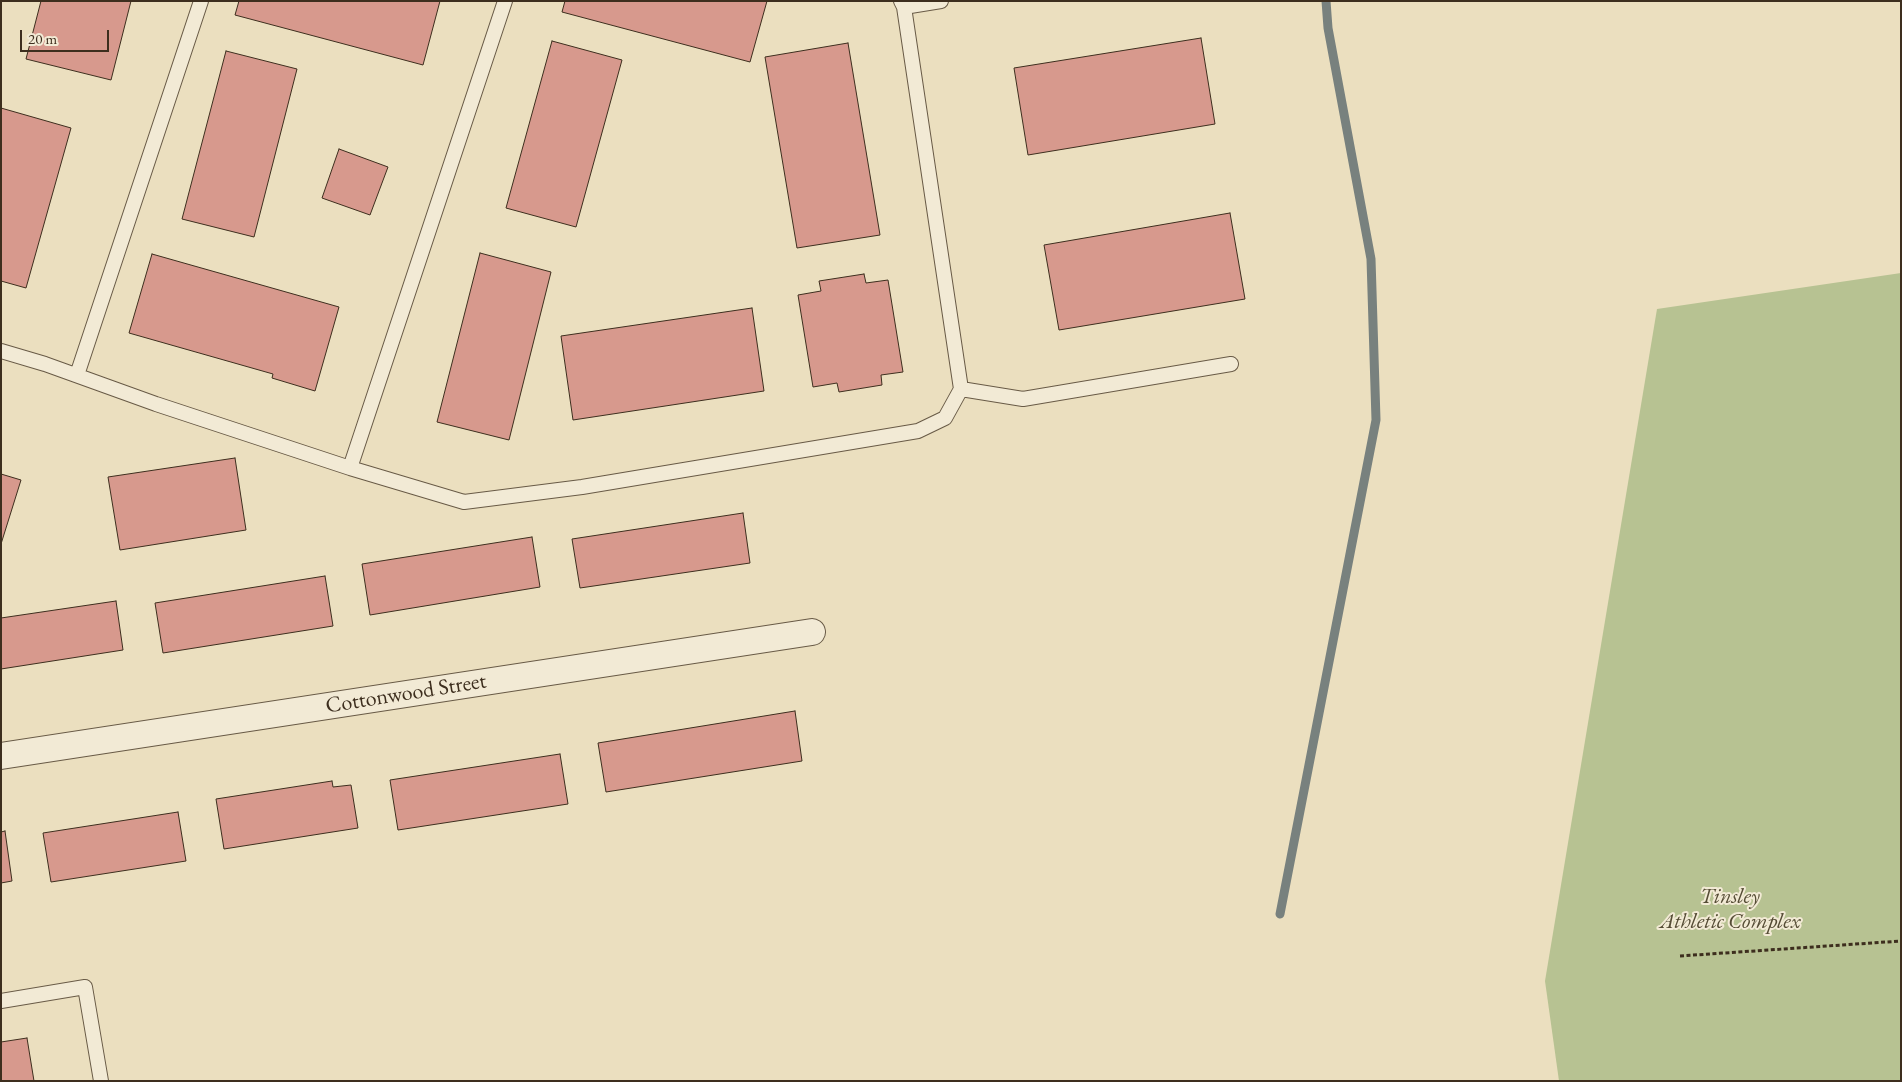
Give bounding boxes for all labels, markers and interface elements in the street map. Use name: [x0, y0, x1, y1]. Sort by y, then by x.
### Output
scale bar: [22, 20, 111, 52]
text: 20 m: [28, 29, 57, 48]
street label: Cottonwood Street: [324, 668, 488, 720]
park label: Tinsley Athletic Complex: [1660, 884, 1800, 936]

